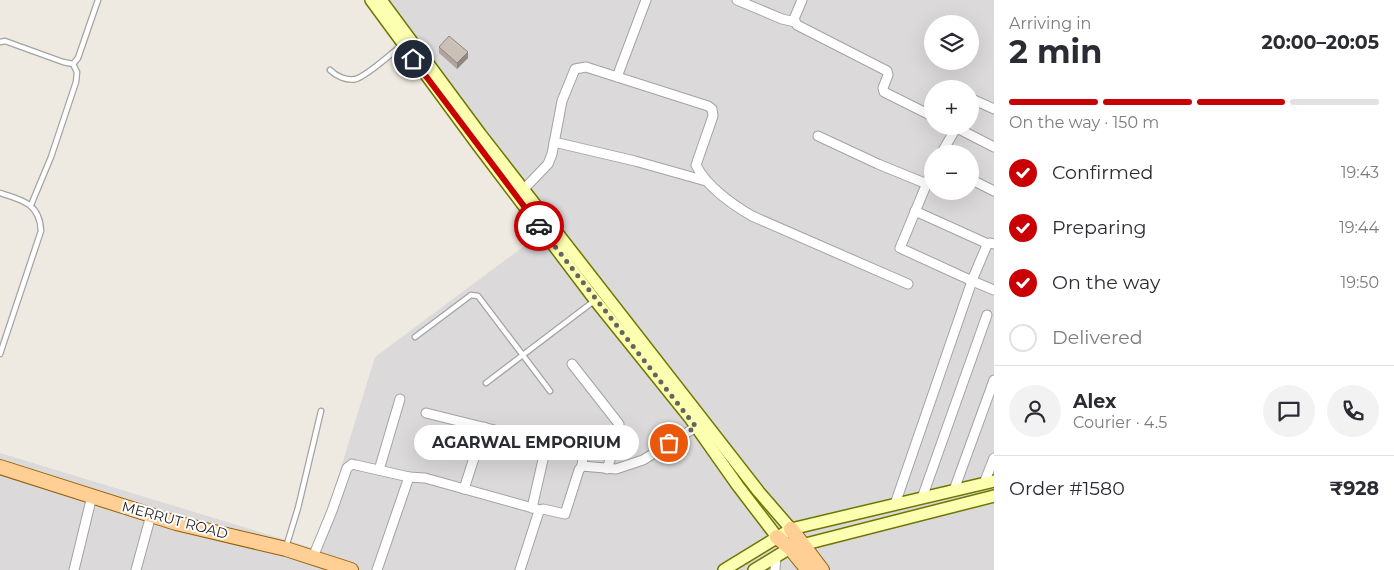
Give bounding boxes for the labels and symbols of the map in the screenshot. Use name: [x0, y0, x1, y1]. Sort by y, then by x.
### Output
pin: [392, 38, 434, 80]
courier: [514, 201, 564, 251]
pin: [648, 422, 690, 464]
callout: AGARWAL EMPORIUM: [414, 426, 639, 460]
street label: MERRUT ROAD: [120, 497, 230, 543]

